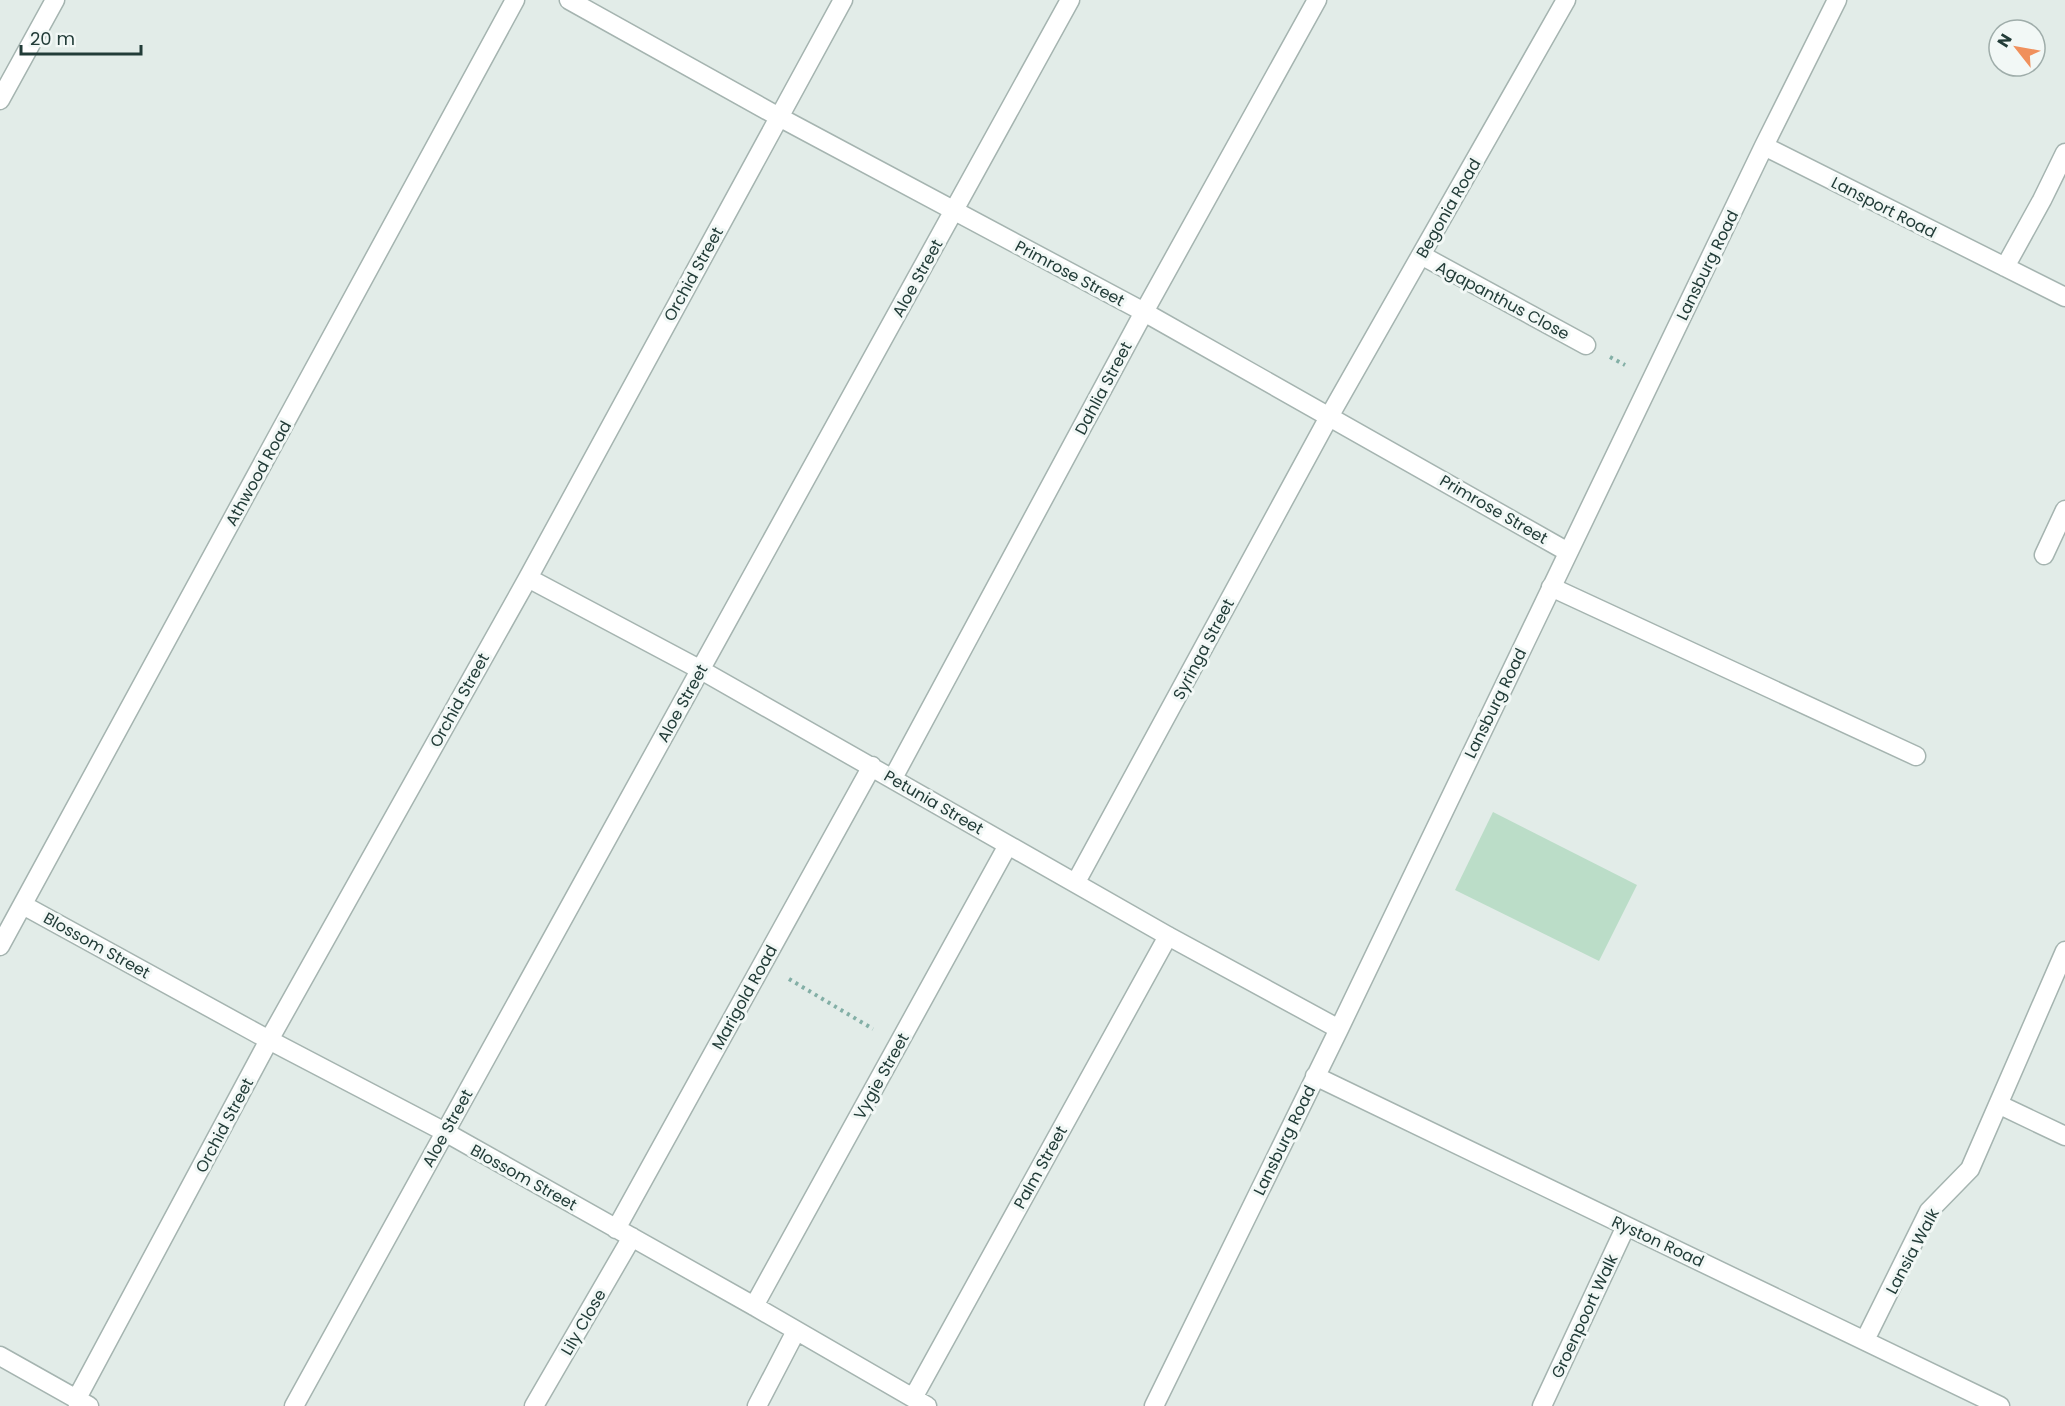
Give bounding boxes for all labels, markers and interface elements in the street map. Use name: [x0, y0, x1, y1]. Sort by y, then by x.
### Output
scale bar: [21, 18, 141, 56]
north arrow: [1987, 18, 2047, 78]
text: 20 m: [30, 26, 75, 51]
text: N: [1992, 29, 2018, 52]
street label: Begonia Road: [1411, 154, 1486, 262]
street label: Lansport Road: [1827, 171, 1940, 244]
street label: Lansburg Road: [1671, 206, 1744, 324]
street label: Orchid Street: [658, 223, 729, 325]
street label: Aloe Street: [887, 235, 948, 321]
street label: Primrose Street: [1011, 235, 1129, 312]
street label: Agapanthus Close: [1432, 256, 1574, 345]
street label: Dahlia Street: [1069, 338, 1138, 439]
street label: Athwood Road: [220, 416, 297, 530]
street label: Primrose Street: [1435, 469, 1552, 550]
street label: Syringa Street: [1167, 595, 1240, 704]
street label: Lansburg Road: [1459, 644, 1532, 762]
street label: Orchid Street: [424, 649, 495, 751]
street label: Aloe Street: [652, 660, 713, 746]
street label: Petunia Street: [880, 765, 988, 840]
street label: Blossom Street: [39, 907, 154, 984]
street label: Marigold Road: [706, 941, 783, 1054]
street label: Vygie Street: [848, 1029, 915, 1124]
street label: Orchid Street: [190, 1074, 259, 1177]
street label: Lansburg Road: [1248, 1081, 1321, 1199]
street label: Aloe Street: [417, 1085, 478, 1171]
street label: Palm Street: [1008, 1121, 1073, 1213]
street label: Blossom Street: [466, 1139, 581, 1216]
street label: Lansia Walk: [1880, 1204, 1945, 1298]
street label: Ryston Road: [1608, 1210, 1708, 1273]
street label: Groenpoort Walk: [1546, 1250, 1624, 1382]
street label: Lily Close: [555, 1285, 612, 1360]

